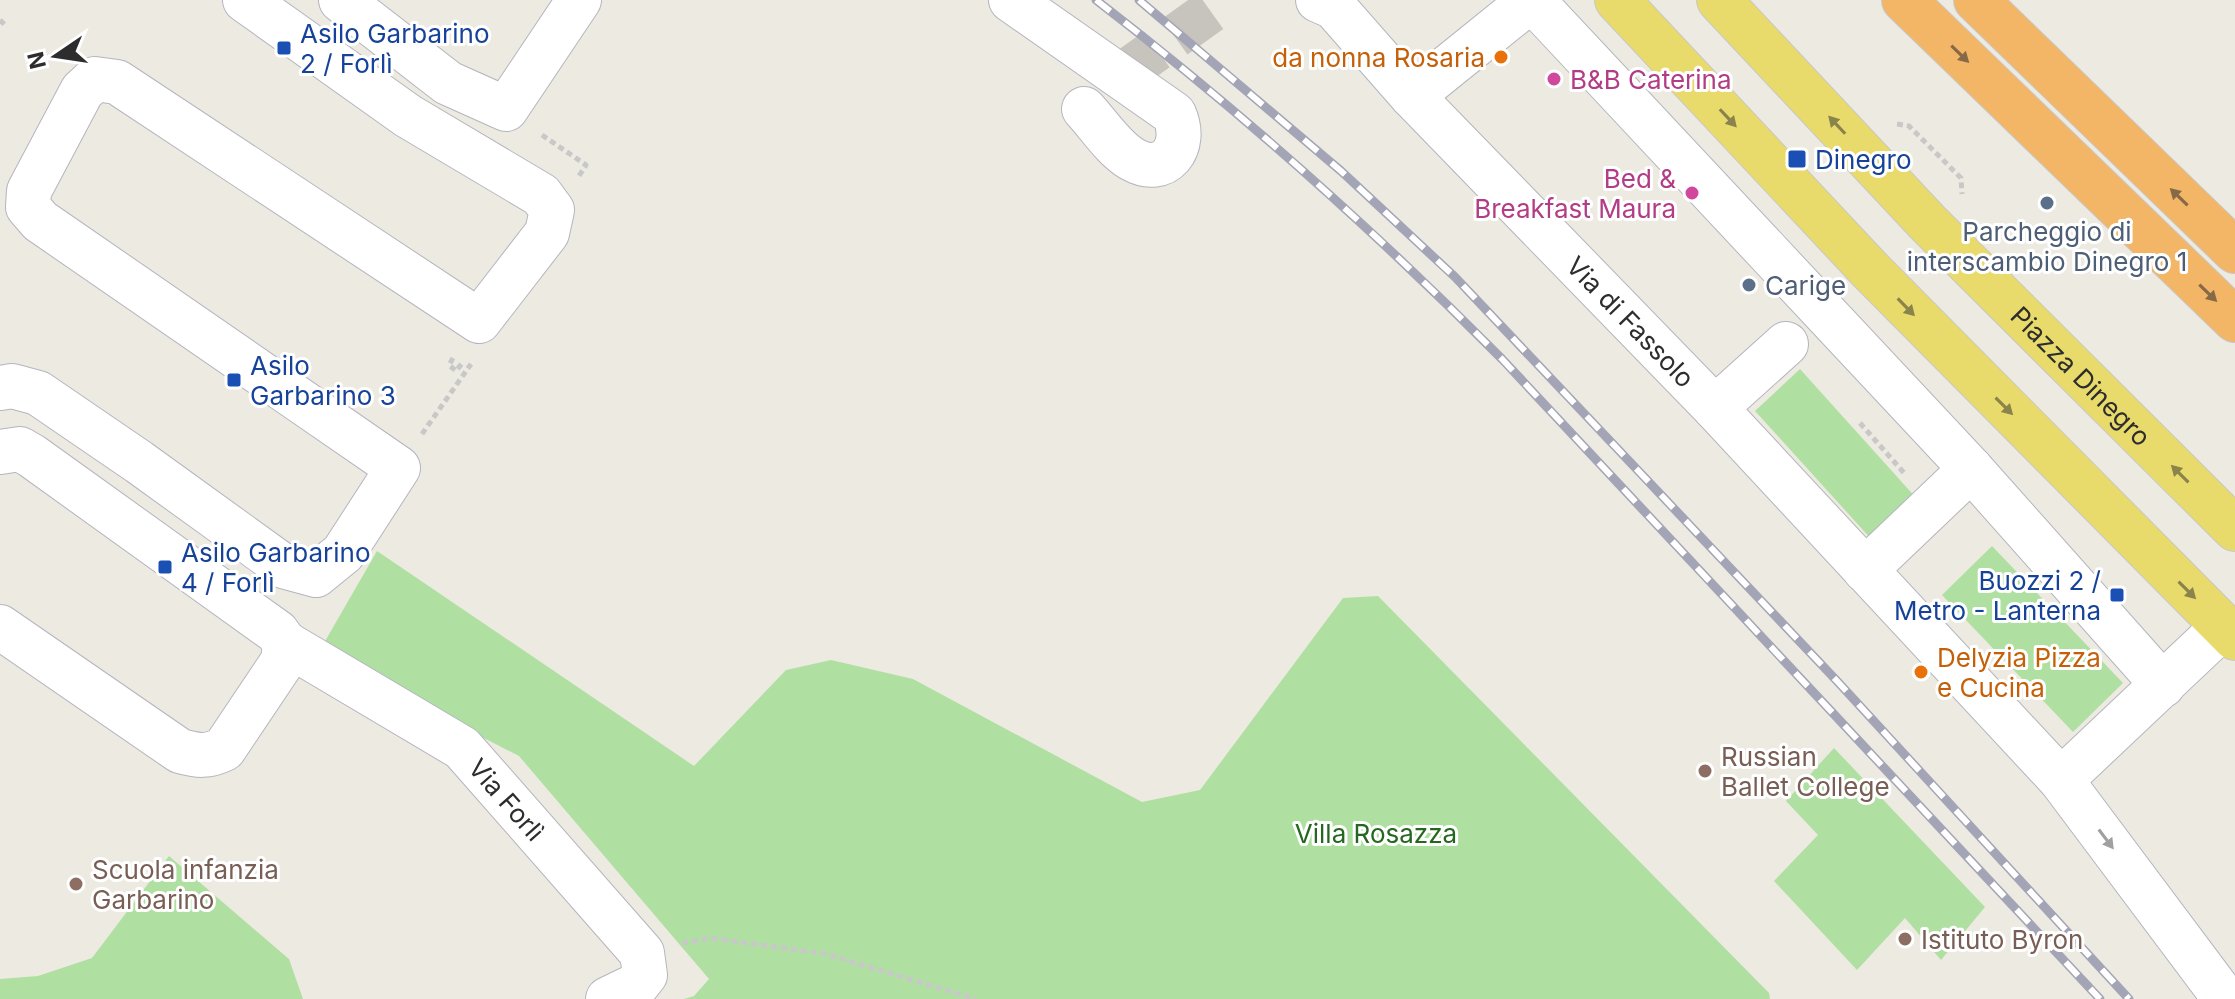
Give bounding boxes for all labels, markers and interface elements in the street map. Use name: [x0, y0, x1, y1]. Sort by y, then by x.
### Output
north arrow: [16, 16, 96, 96]
place label: Asilo Garbarino 2 / Forlì: [300, 18, 490, 79]
marker: Asilo Garbarino 2 / Forlì: [275, 39, 293, 57]
place label: da nonna Rosaria: [1272, 42, 1485, 73]
one-way arrow: [1950, 44, 1969, 63]
marker: da nonna Rosaria: [1492, 48, 1510, 66]
text: N: [22, 49, 51, 72]
place label: B&B Caterina: [1570, 64, 1732, 95]
marker: B&B Caterina: [1545, 70, 1563, 88]
one-way arrow: [1718, 108, 1736, 127]
one-way arrow: [1828, 116, 1846, 135]
place label: Dinegro: [1815, 144, 1911, 175]
marker: Dinegro: [1786, 148, 1808, 170]
place label: Bed & Breakfast Maura: [1474, 163, 1676, 224]
marker: Bed & Breakfast Maura: [1683, 184, 1701, 202]
one-way arrow: [2170, 188, 2189, 206]
marker: Parcheggio di interscambio Dinegro 1: [2038, 194, 2056, 212]
place label: Parcheggio di interscambio Dinegro 1: [1907, 216, 2187, 277]
street label: Via di Fassolo: [1561, 250, 1701, 393]
place label: Carige: [1765, 270, 1846, 301]
marker: Carige: [1740, 276, 1758, 294]
one-way arrow: [2198, 284, 2217, 302]
one-way arrow: [1896, 297, 1915, 316]
street label: Piazza Dinegro: [2005, 300, 2158, 452]
place label: Asilo Garbarino 3: [250, 350, 396, 411]
marker: Asilo Garbarino 3: [225, 371, 243, 389]
one-way arrow: [1994, 396, 2012, 415]
one-way arrow: [2171, 465, 2190, 484]
place label: Asilo Garbarino 4 / Forlì: [181, 537, 371, 598]
marker: Asilo Garbarino 4 / Forlì: [156, 558, 174, 576]
place label: Buozzi 2 / Metro - Lanterna: [1894, 565, 2101, 626]
one-way arrow: [2177, 580, 2196, 599]
marker: Buozzi 2 / Metro - Lanterna: [2108, 586, 2126, 604]
place label: Delyzia Pizza e Cucina: [1937, 642, 2101, 703]
marker: Delyzia Pizza e Cucina: [1912, 663, 1930, 681]
place label: Russian Ballet College: [1721, 741, 1890, 802]
street label: Via Forlì: [463, 752, 551, 847]
marker: Russian Ballet College: [1696, 762, 1714, 780]
park label: Villa Rosazza: [1295, 818, 1457, 849]
one-way arrow: [2097, 829, 2113, 849]
place label: Scuola infanzia Garbarino: [92, 854, 279, 915]
marker: Scuola infanzia Garbarino: [67, 875, 85, 893]
place label: Istituto Byron: [1921, 924, 2083, 955]
marker: Istituto Byron: [1896, 930, 1914, 948]

